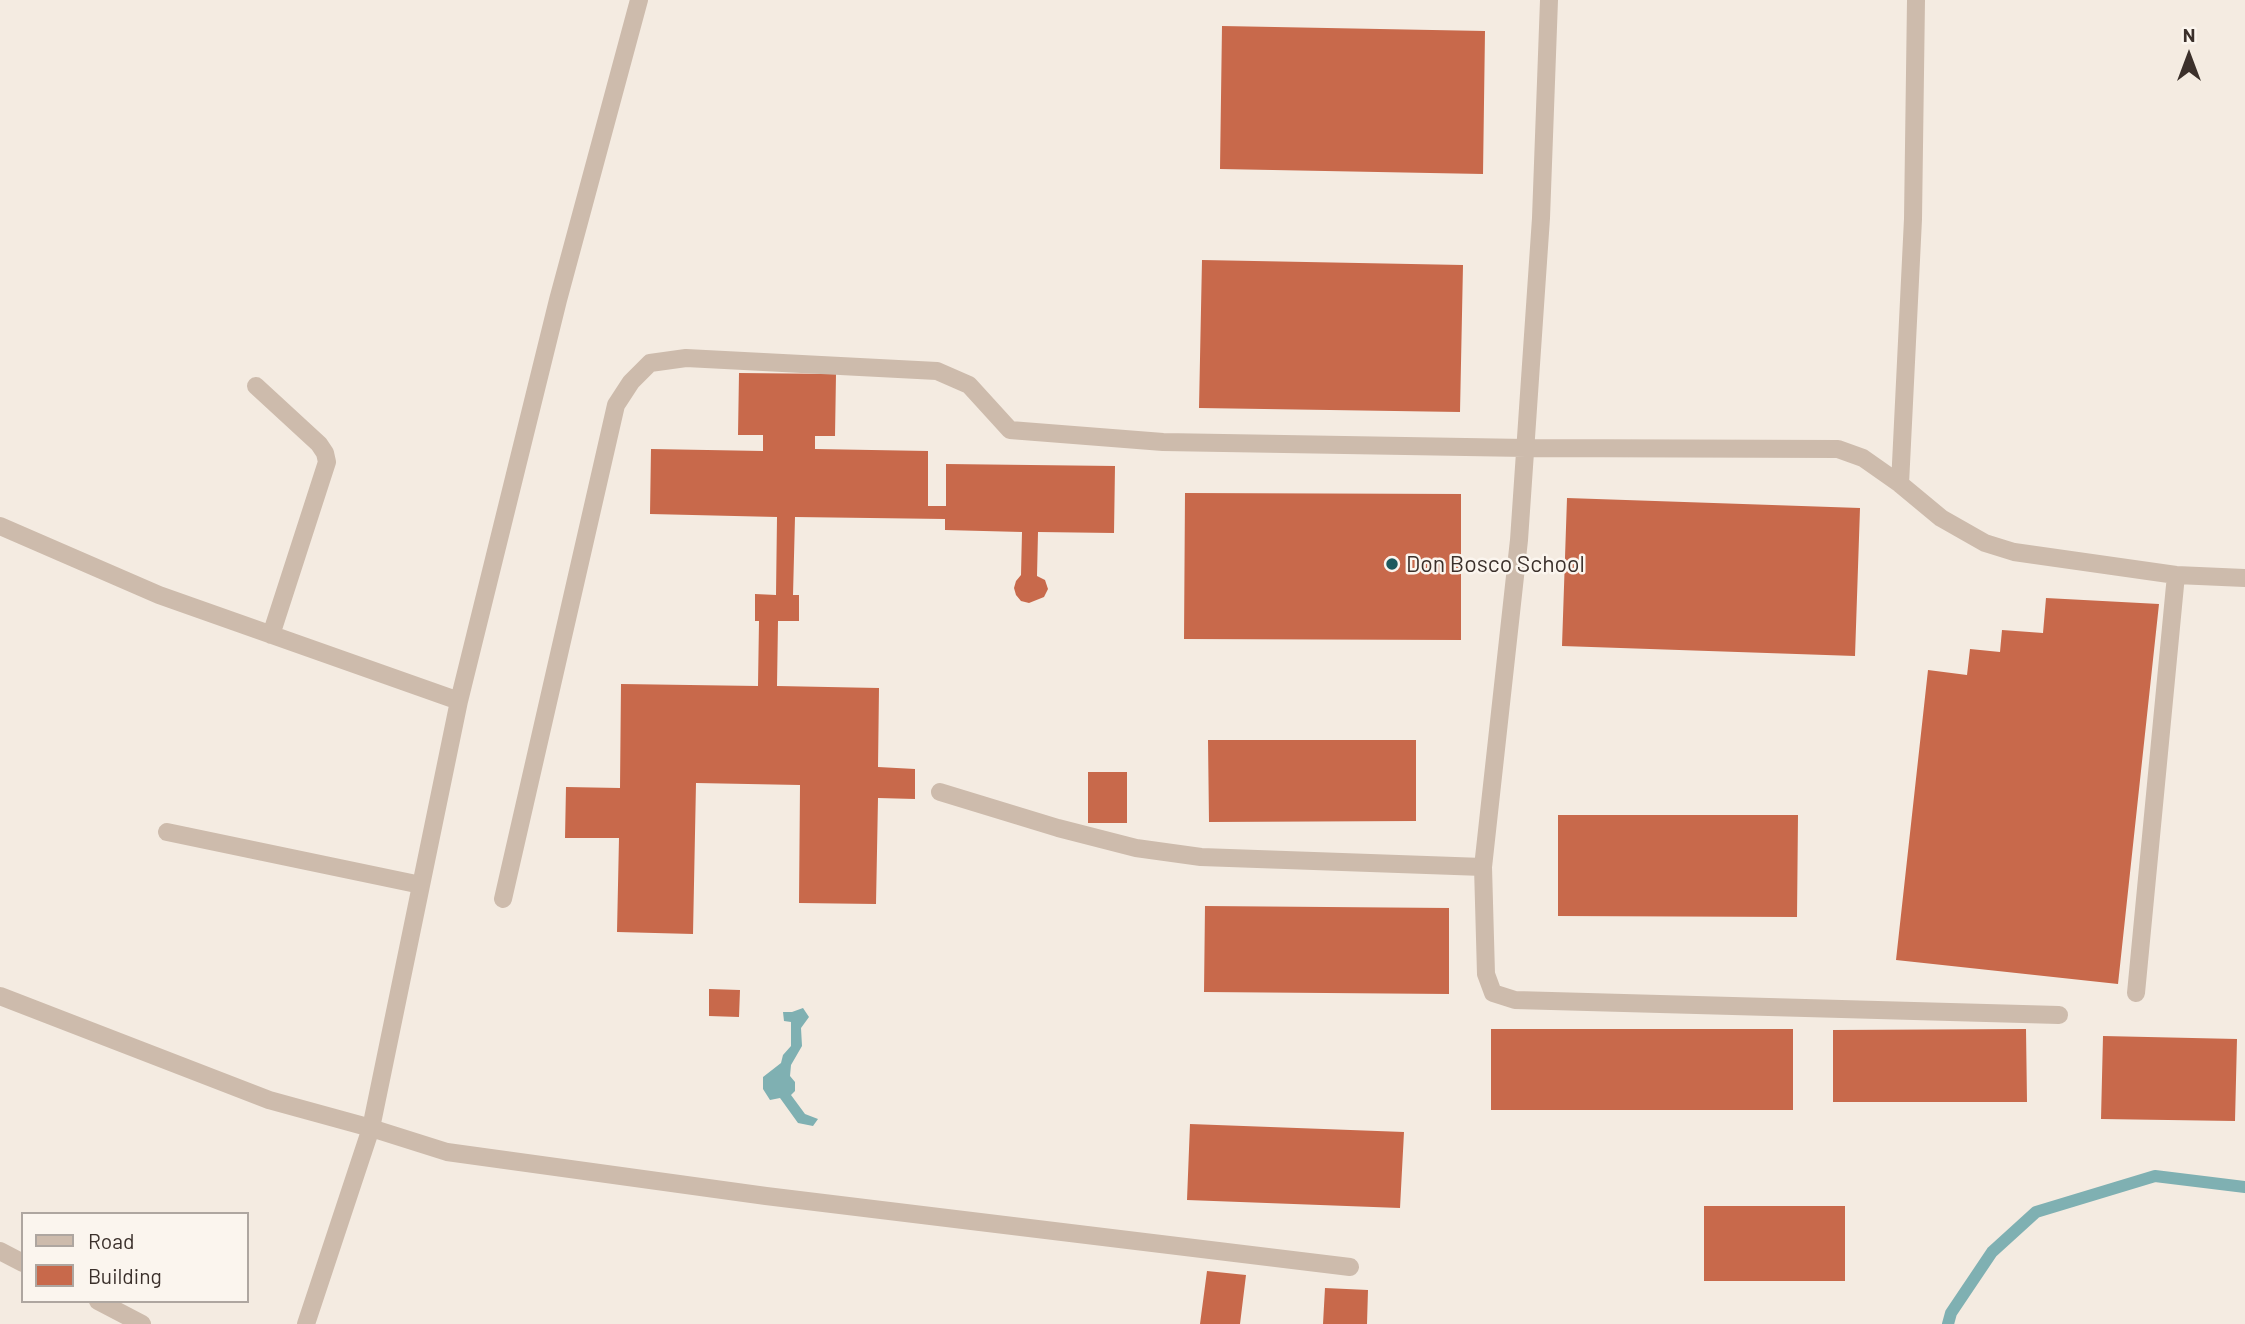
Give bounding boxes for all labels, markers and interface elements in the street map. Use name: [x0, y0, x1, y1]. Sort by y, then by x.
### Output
north arrow: [2154, 21, 2224, 91]
text: N: [2183, 23, 2195, 46]
place label: Don Bosco School: [1406, 550, 1585, 578]
marker: Don Bosco School: [1384, 556, 1400, 572]
legend: [21, 1212, 248, 1303]
text: Road: [88, 1228, 134, 1253]
text: Building: [88, 1263, 162, 1288]

